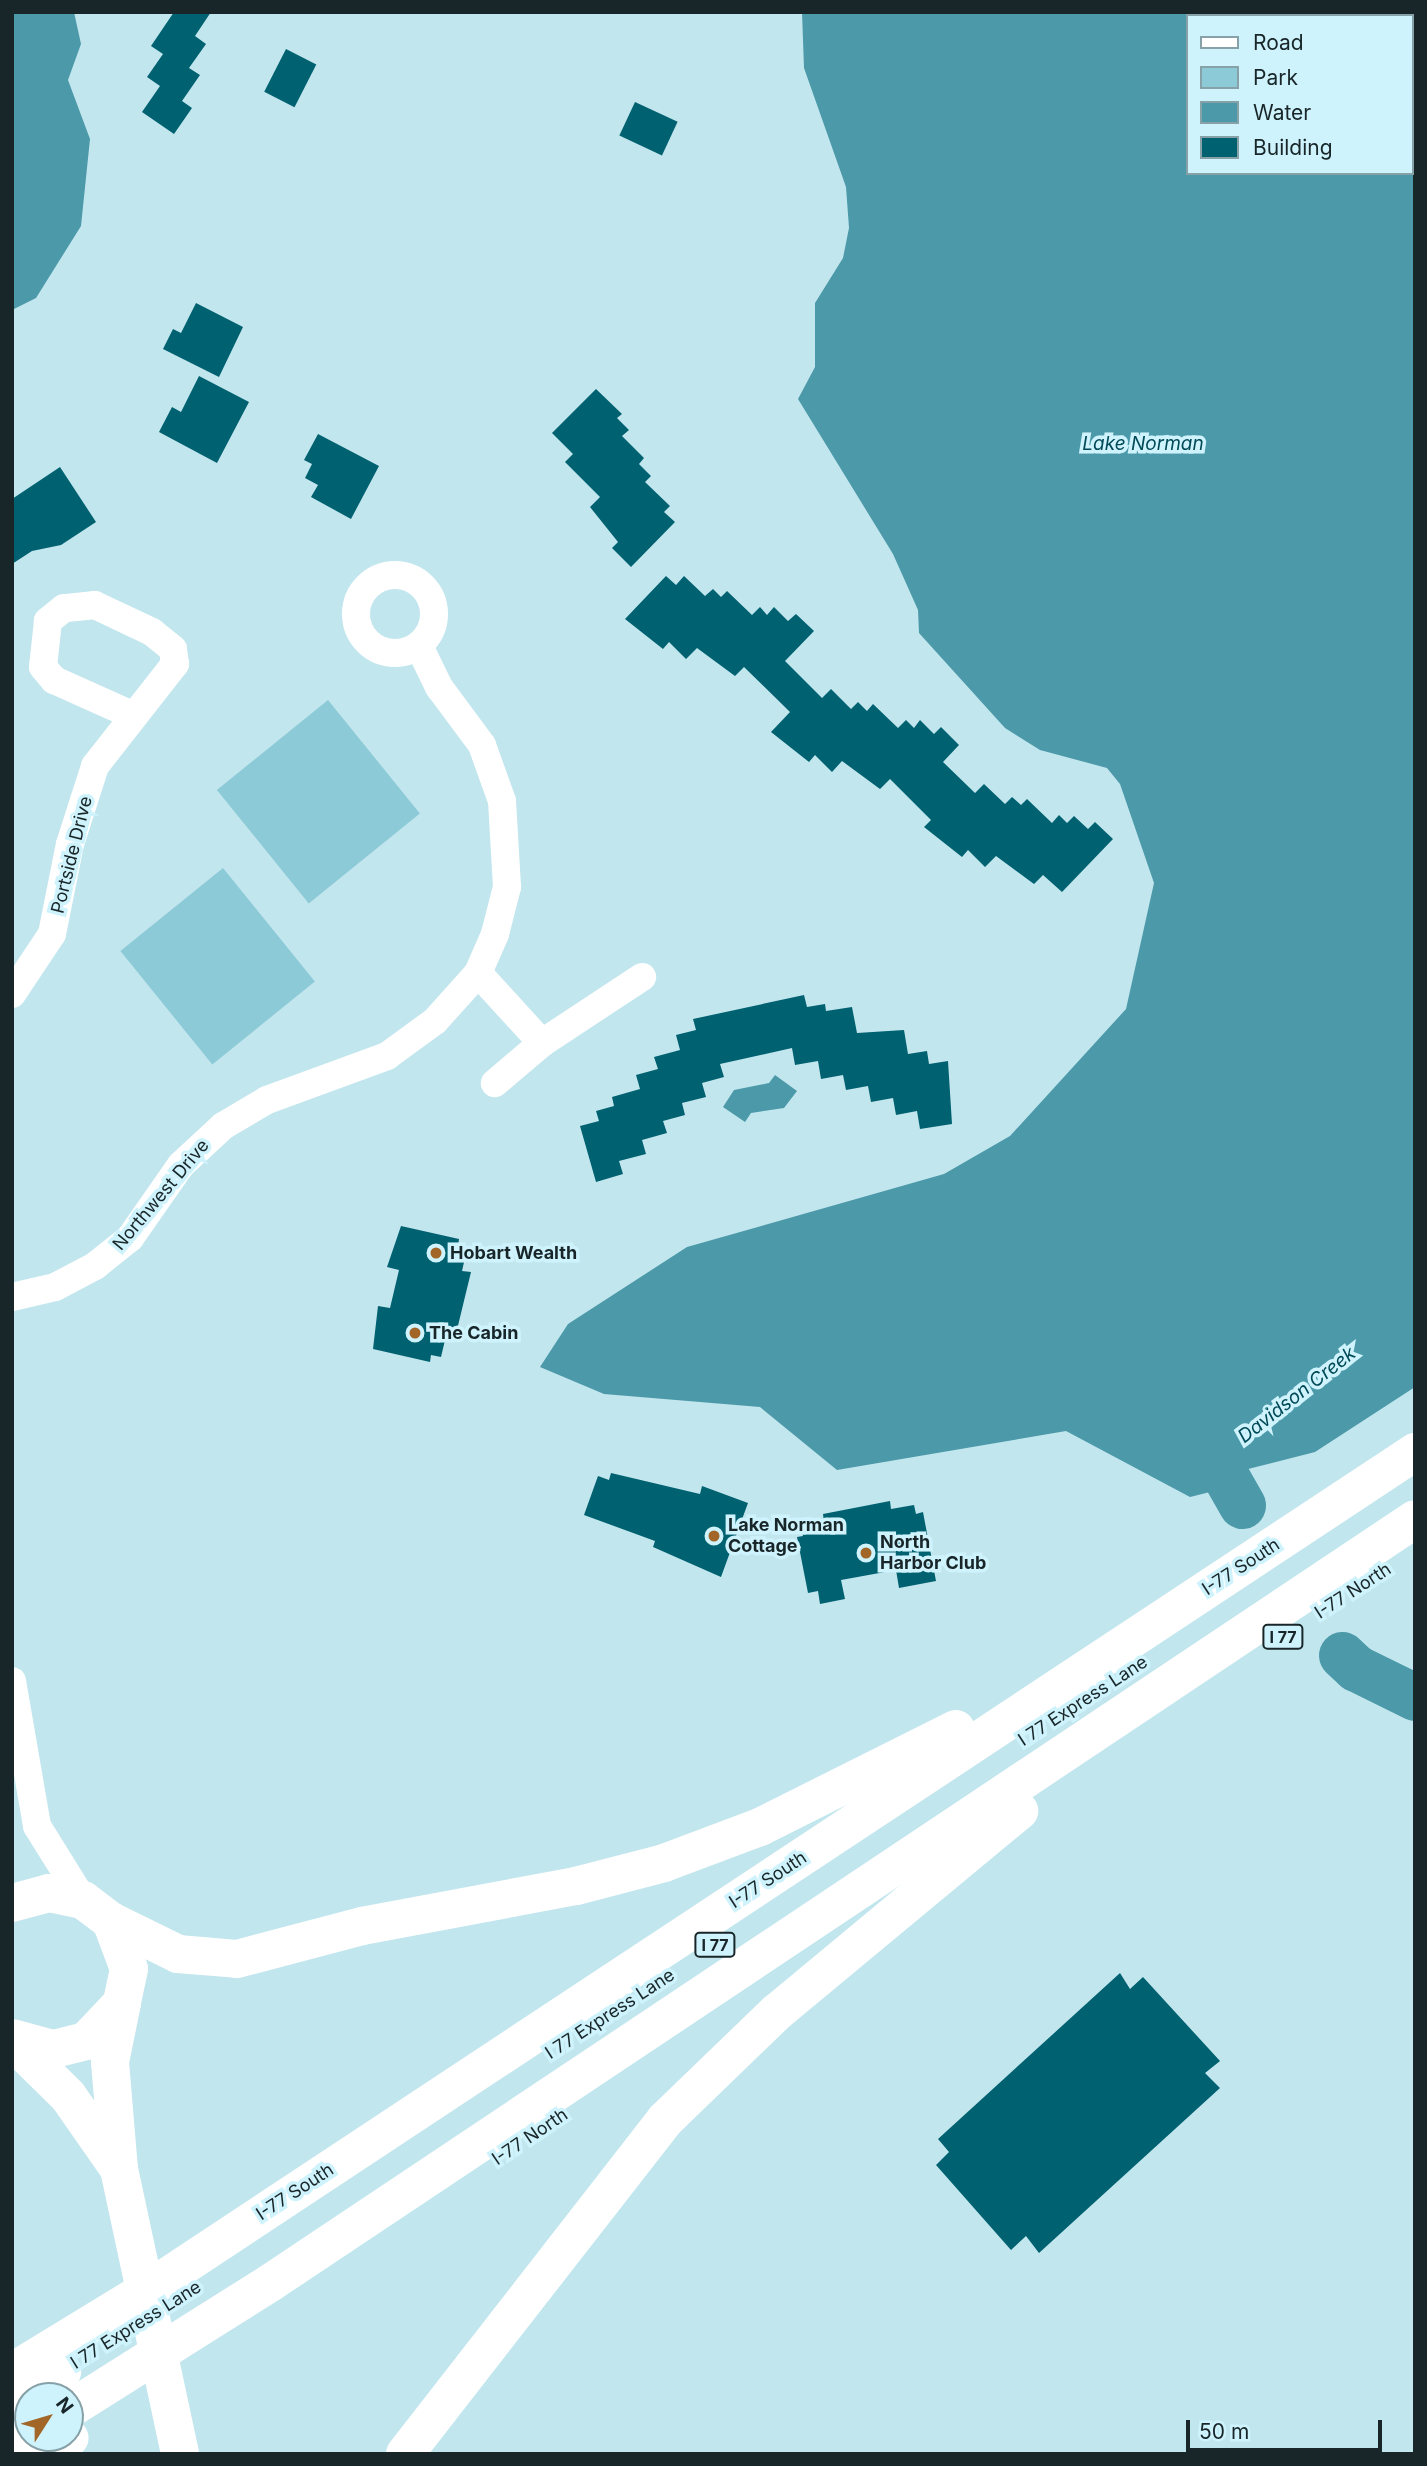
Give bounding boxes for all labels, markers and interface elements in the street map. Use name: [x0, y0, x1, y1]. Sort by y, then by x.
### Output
legend: [1186, 14, 1413, 175]
text: Road: [1253, 30, 1304, 55]
text: Park: [1253, 65, 1298, 90]
text: Water: [1253, 100, 1311, 125]
text: Building: [1253, 135, 1333, 160]
water label: Lake Norman: [1082, 433, 1204, 455]
street label: Portside Drive: [47, 794, 97, 916]
street label: Northwest Drive: [108, 1135, 214, 1255]
place label: Hobart Wealth: [450, 1242, 577, 1264]
marker: Hobart Wealth: [428, 1245, 444, 1261]
place label: The Cabin: [429, 1322, 518, 1344]
marker: The Cabin: [407, 1325, 423, 1341]
water label: Davidson Creek: [1234, 1342, 1360, 1448]
place label: Lake Norman Cottage: [728, 1515, 844, 1558]
marker: Lake Norman Cottage: [706, 1528, 722, 1544]
place label: North Harbor Club: [880, 1532, 986, 1574]
street label: I-77 South: [1198, 1534, 1284, 1600]
marker: North Harbor Club: [858, 1545, 874, 1561]
street label: I-77 North: [1311, 1558, 1395, 1624]
road number: I 77: [1262, 1624, 1304, 1650]
street label: I 77 Express Lane: [1014, 1651, 1152, 1751]
street label: I-77 South: [725, 1847, 811, 1913]
road number: I 77: [694, 1932, 736, 1957]
street label: I 77 Express Lane: [541, 1964, 679, 2064]
street label: I-77 North: [488, 2104, 572, 2170]
street label: I-77 South: [252, 2159, 338, 2225]
street label: I 77 Express Lane: [67, 2276, 205, 2374]
north arrow: [14, 2382, 84, 2452]
text: N: [51, 2393, 78, 2418]
scale bar: [1189, 2406, 1385, 2450]
text: 50 m: [1199, 2419, 1249, 2444]

